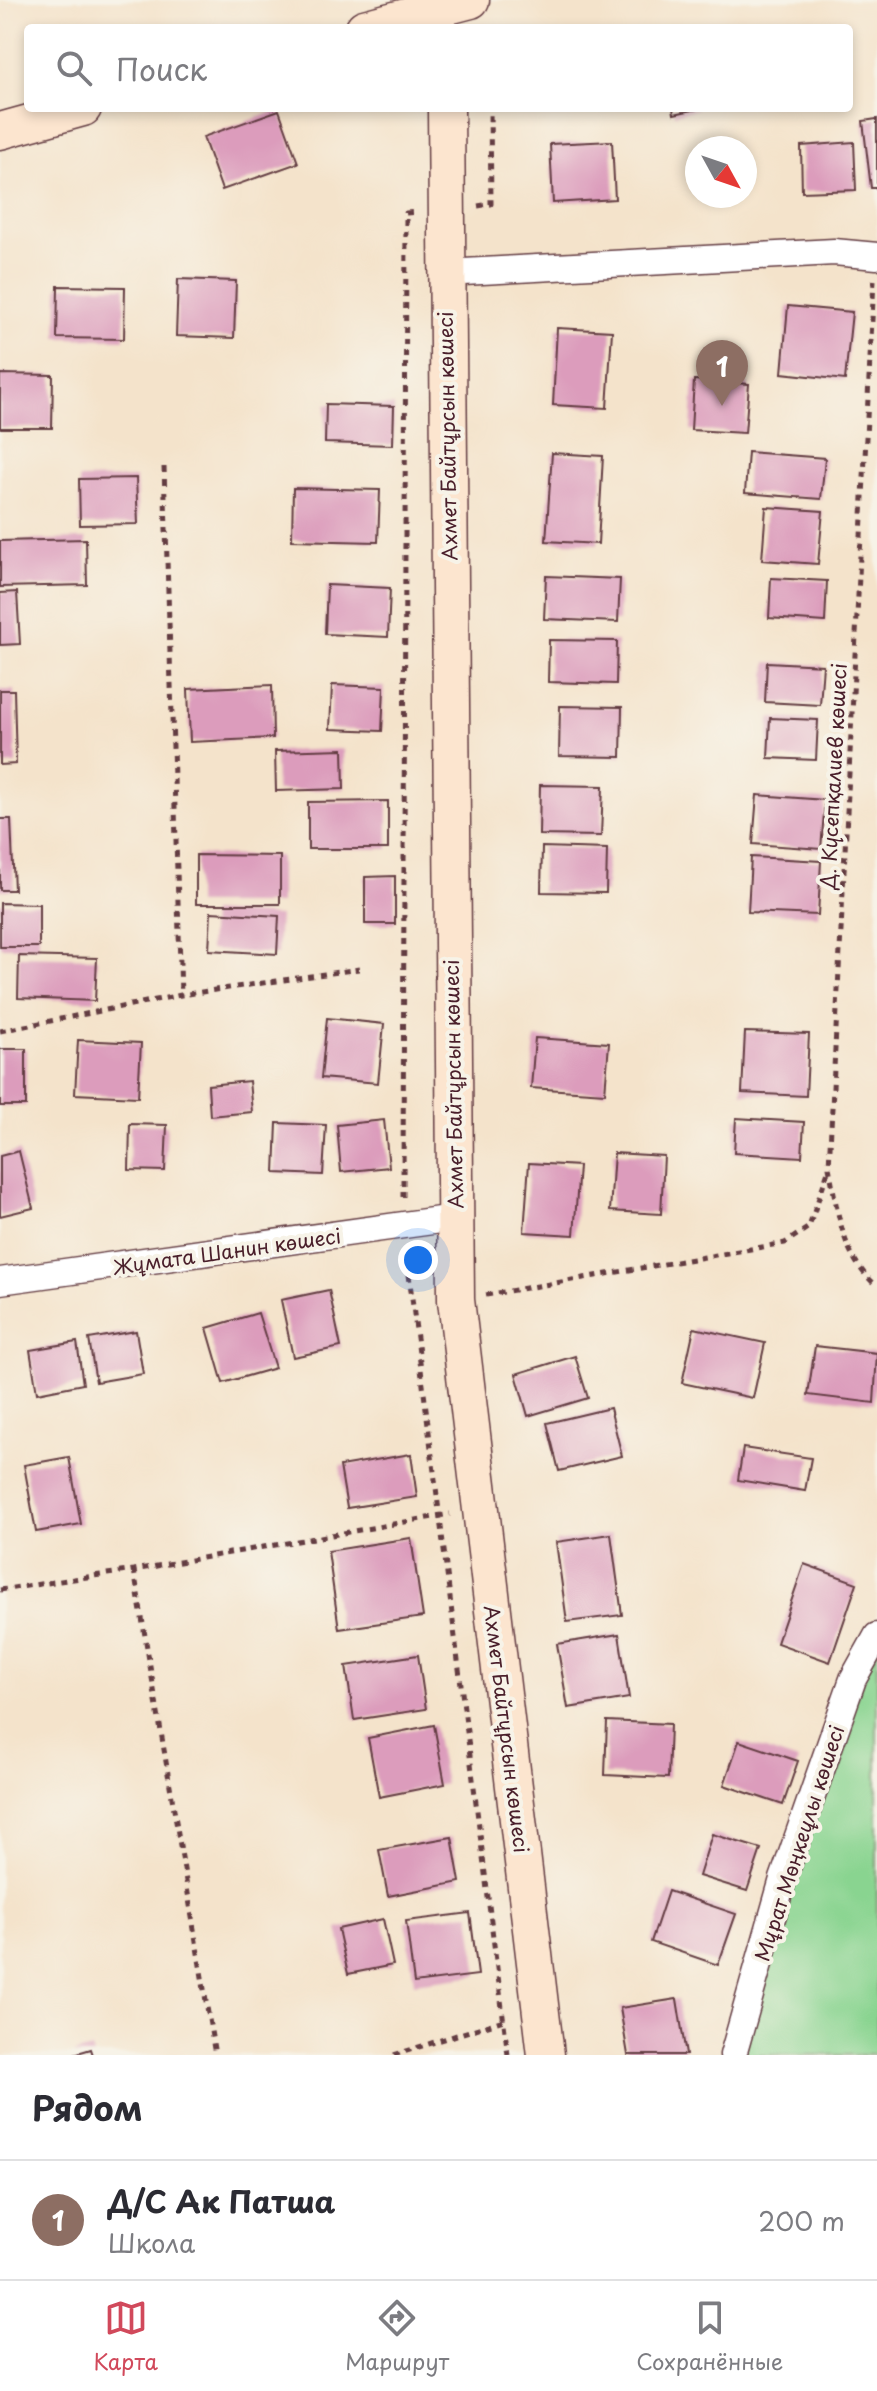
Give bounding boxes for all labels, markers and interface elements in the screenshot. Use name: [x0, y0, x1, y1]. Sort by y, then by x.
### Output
search box: [24, 24, 853, 112]
icon: search: [52, 46, 96, 90]
text: Поиск: [116, 46, 207, 91]
north arrow: [685, 136, 757, 208]
street label: Ахмет Байтұрсын көшесі: [430, 311, 464, 561]
pin: 1: [696, 340, 748, 406]
street label: Д. Күсепқалиев көшесі: [812, 662, 854, 891]
street label: Ахмет Байтұрсын көшесі: [436, 959, 470, 1209]
street label: Жұмата Шанин көшесі: [111, 1220, 343, 1282]
your location: [398, 1240, 438, 1280]
street label: Ахмет Байтұрсын көшесі: [477, 1604, 537, 1854]
street label: Мұрат Мөңкеұлы көшесі: [747, 1721, 851, 1965]
text: Рядом: [32, 2081, 143, 2133]
text: Д/С Ак Патша: [108, 2178, 335, 2223]
text: 1: [52, 2201, 64, 2240]
text: 200 m: [758, 2201, 845, 2240]
text: Школа: [108, 2223, 195, 2262]
tab: Карта: [94, 2296, 158, 2377]
tab: Маршрут: [345, 2296, 449, 2377]
tab: Сохранённые: [636, 2296, 783, 2377]

